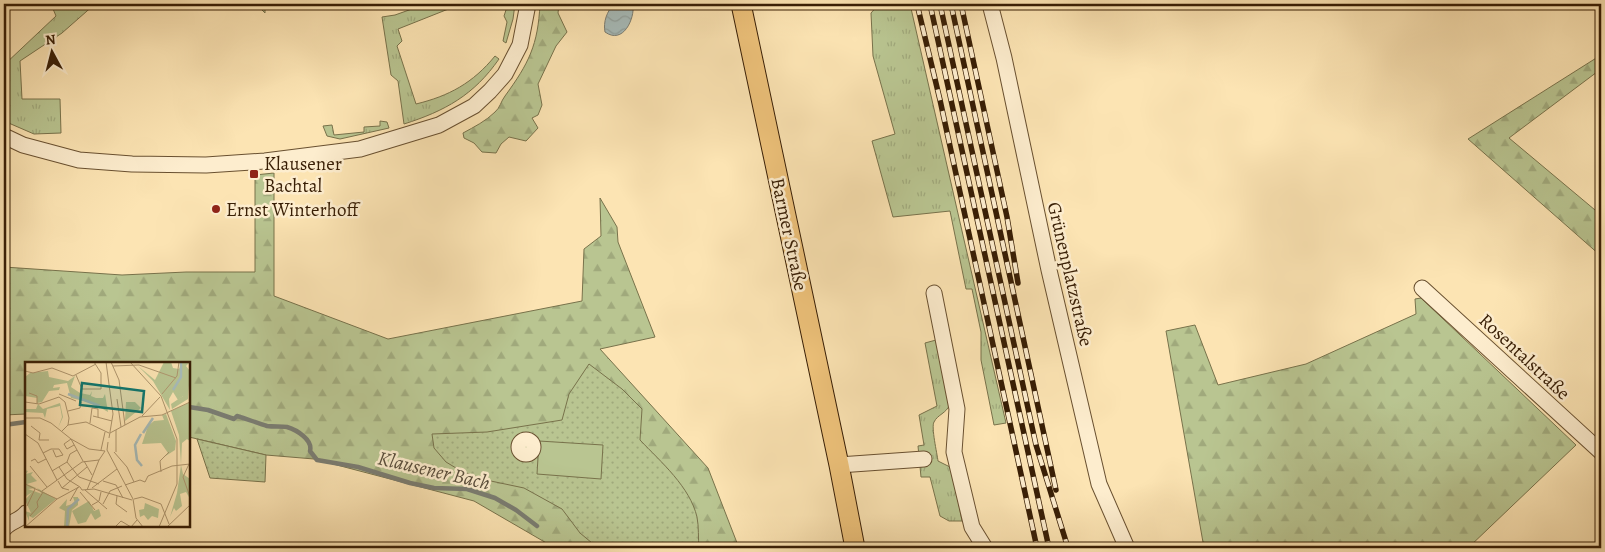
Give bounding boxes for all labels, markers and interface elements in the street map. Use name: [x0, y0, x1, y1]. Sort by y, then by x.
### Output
north arrow: [28, 28, 78, 78]
text: N: [44, 30, 57, 50]
place label: Klausener Bachtal: [264, 151, 342, 199]
marker: Klausener Bachtal: [248, 168, 260, 180]
street label: Barmer Straße: [764, 175, 814, 293]
place label: Ernst Winterhoff: [226, 197, 361, 223]
street label: Grünenplatzstraße: [1041, 200, 1099, 349]
marker: Ernst Winterhoff: [210, 203, 222, 215]
street label: Rosentalstraße: [1473, 308, 1576, 406]
inset map: [25, 362, 190, 527]
water label: Klausener Bach: [375, 444, 493, 497]

